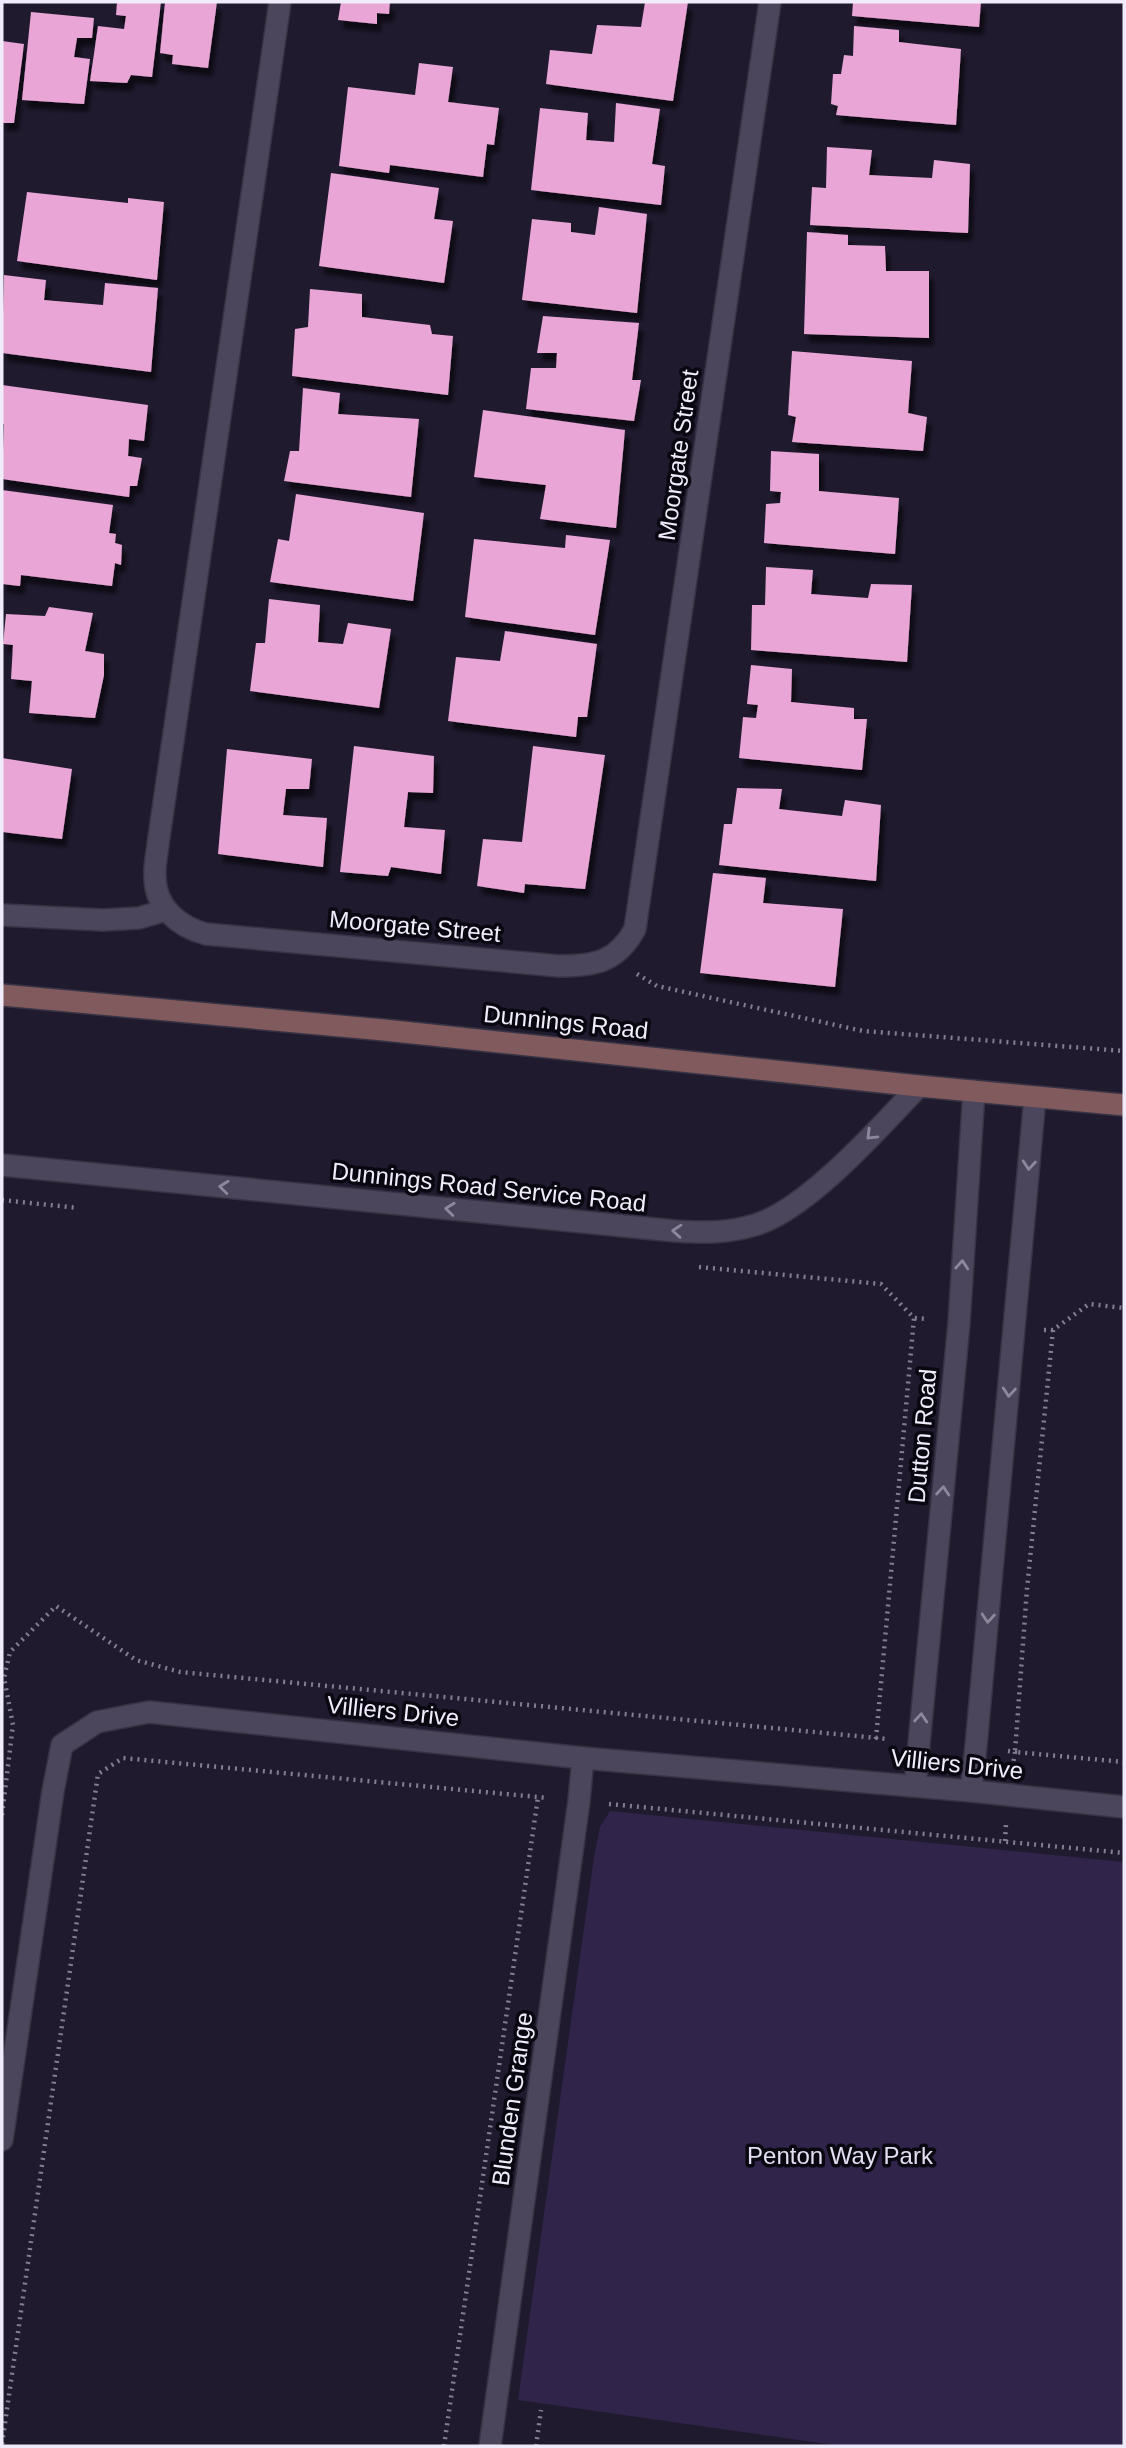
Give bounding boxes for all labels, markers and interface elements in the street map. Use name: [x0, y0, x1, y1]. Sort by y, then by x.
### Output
street label: Moorgate Street: [653, 368, 703, 542]
street label: Moorgate Street: [328, 905, 502, 947]
street label: Dunnings Road: [482, 1000, 650, 1044]
one-way arrow: [867, 1127, 880, 1140]
street label: Dunnings Road Service Road: [330, 1157, 648, 1217]
one-way arrow: [1022, 1160, 1037, 1171]
one-way arrow: [218, 1180, 229, 1195]
one-way arrow: [444, 1202, 455, 1217]
one-way arrow: [671, 1224, 682, 1239]
one-way arrow: [955, 1259, 970, 1270]
street label: Dutton Road: [903, 1368, 941, 1504]
one-way arrow: [1002, 1387, 1017, 1398]
one-way arrow: [935, 1486, 950, 1497]
one-way arrow: [981, 1613, 996, 1624]
street label: Villiers Drive: [325, 1691, 461, 1731]
one-way arrow: [914, 1712, 929, 1724]
street label: Villiers Drive: [889, 1744, 1025, 1784]
street label: Blunden Grange: [486, 2011, 538, 2187]
park label: Penton Way Park: [747, 2142, 934, 2169]

